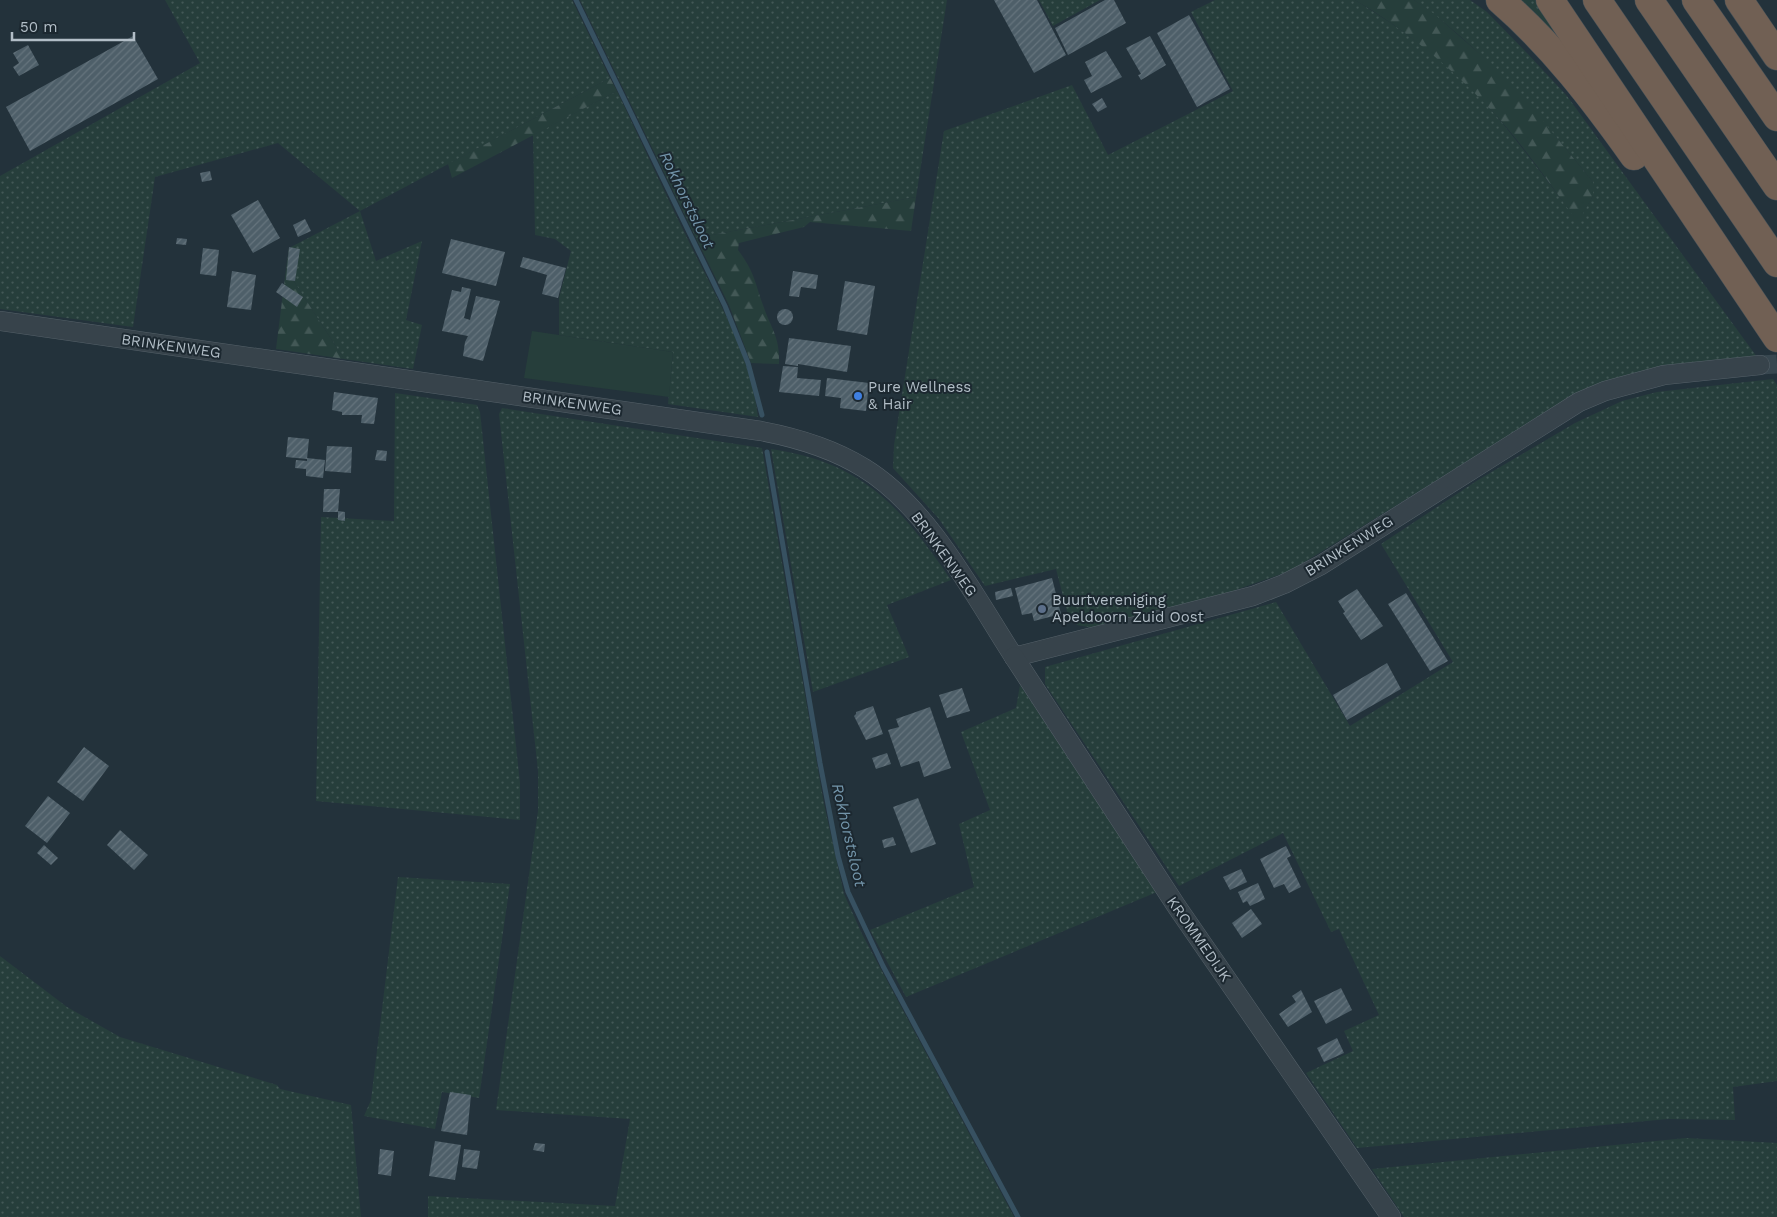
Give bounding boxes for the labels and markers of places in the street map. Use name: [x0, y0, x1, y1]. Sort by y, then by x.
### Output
place label: Pure Wellness & Hair: [868, 378, 971, 413]
marker: Pure Wellness & Hair: [852, 390, 864, 402]
place label: Buurtvereniging Apeldoorn Zuid Oost: [1052, 591, 1205, 626]
marker: Buurtvereniging Apeldoorn Zuid Oost: [1036, 603, 1048, 615]

